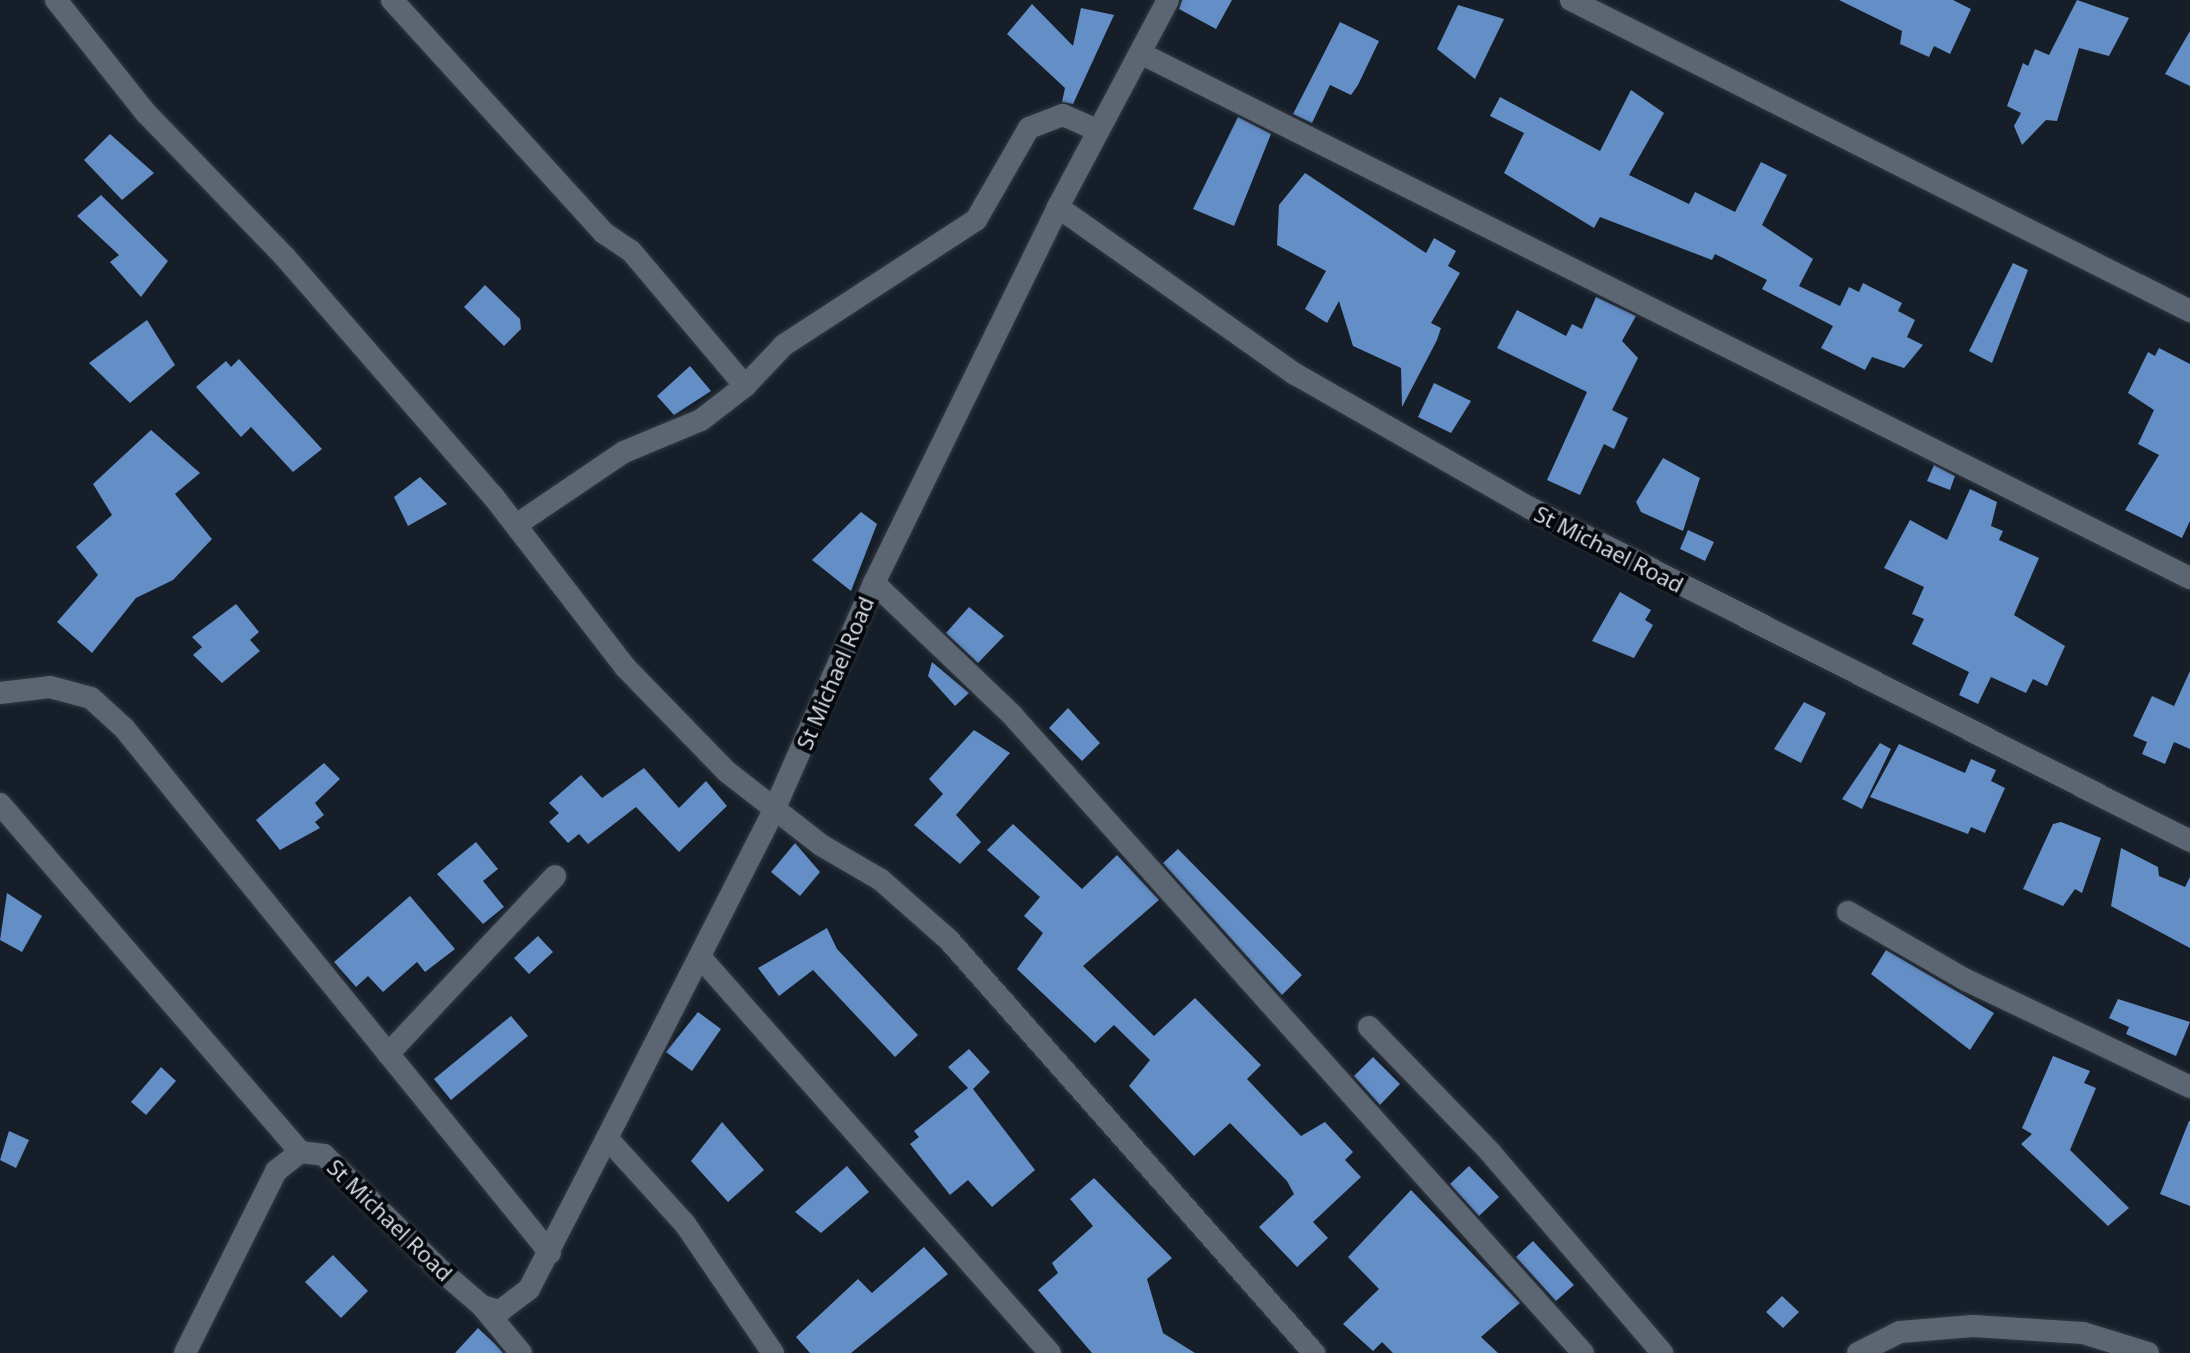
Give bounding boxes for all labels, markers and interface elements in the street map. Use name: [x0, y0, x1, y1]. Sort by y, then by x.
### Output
street label: St Michael Road: [1530, 500, 1688, 598]
street label: St Michael Road: [791, 593, 879, 753]
street label: St Michael Road: [322, 1154, 458, 1286]

